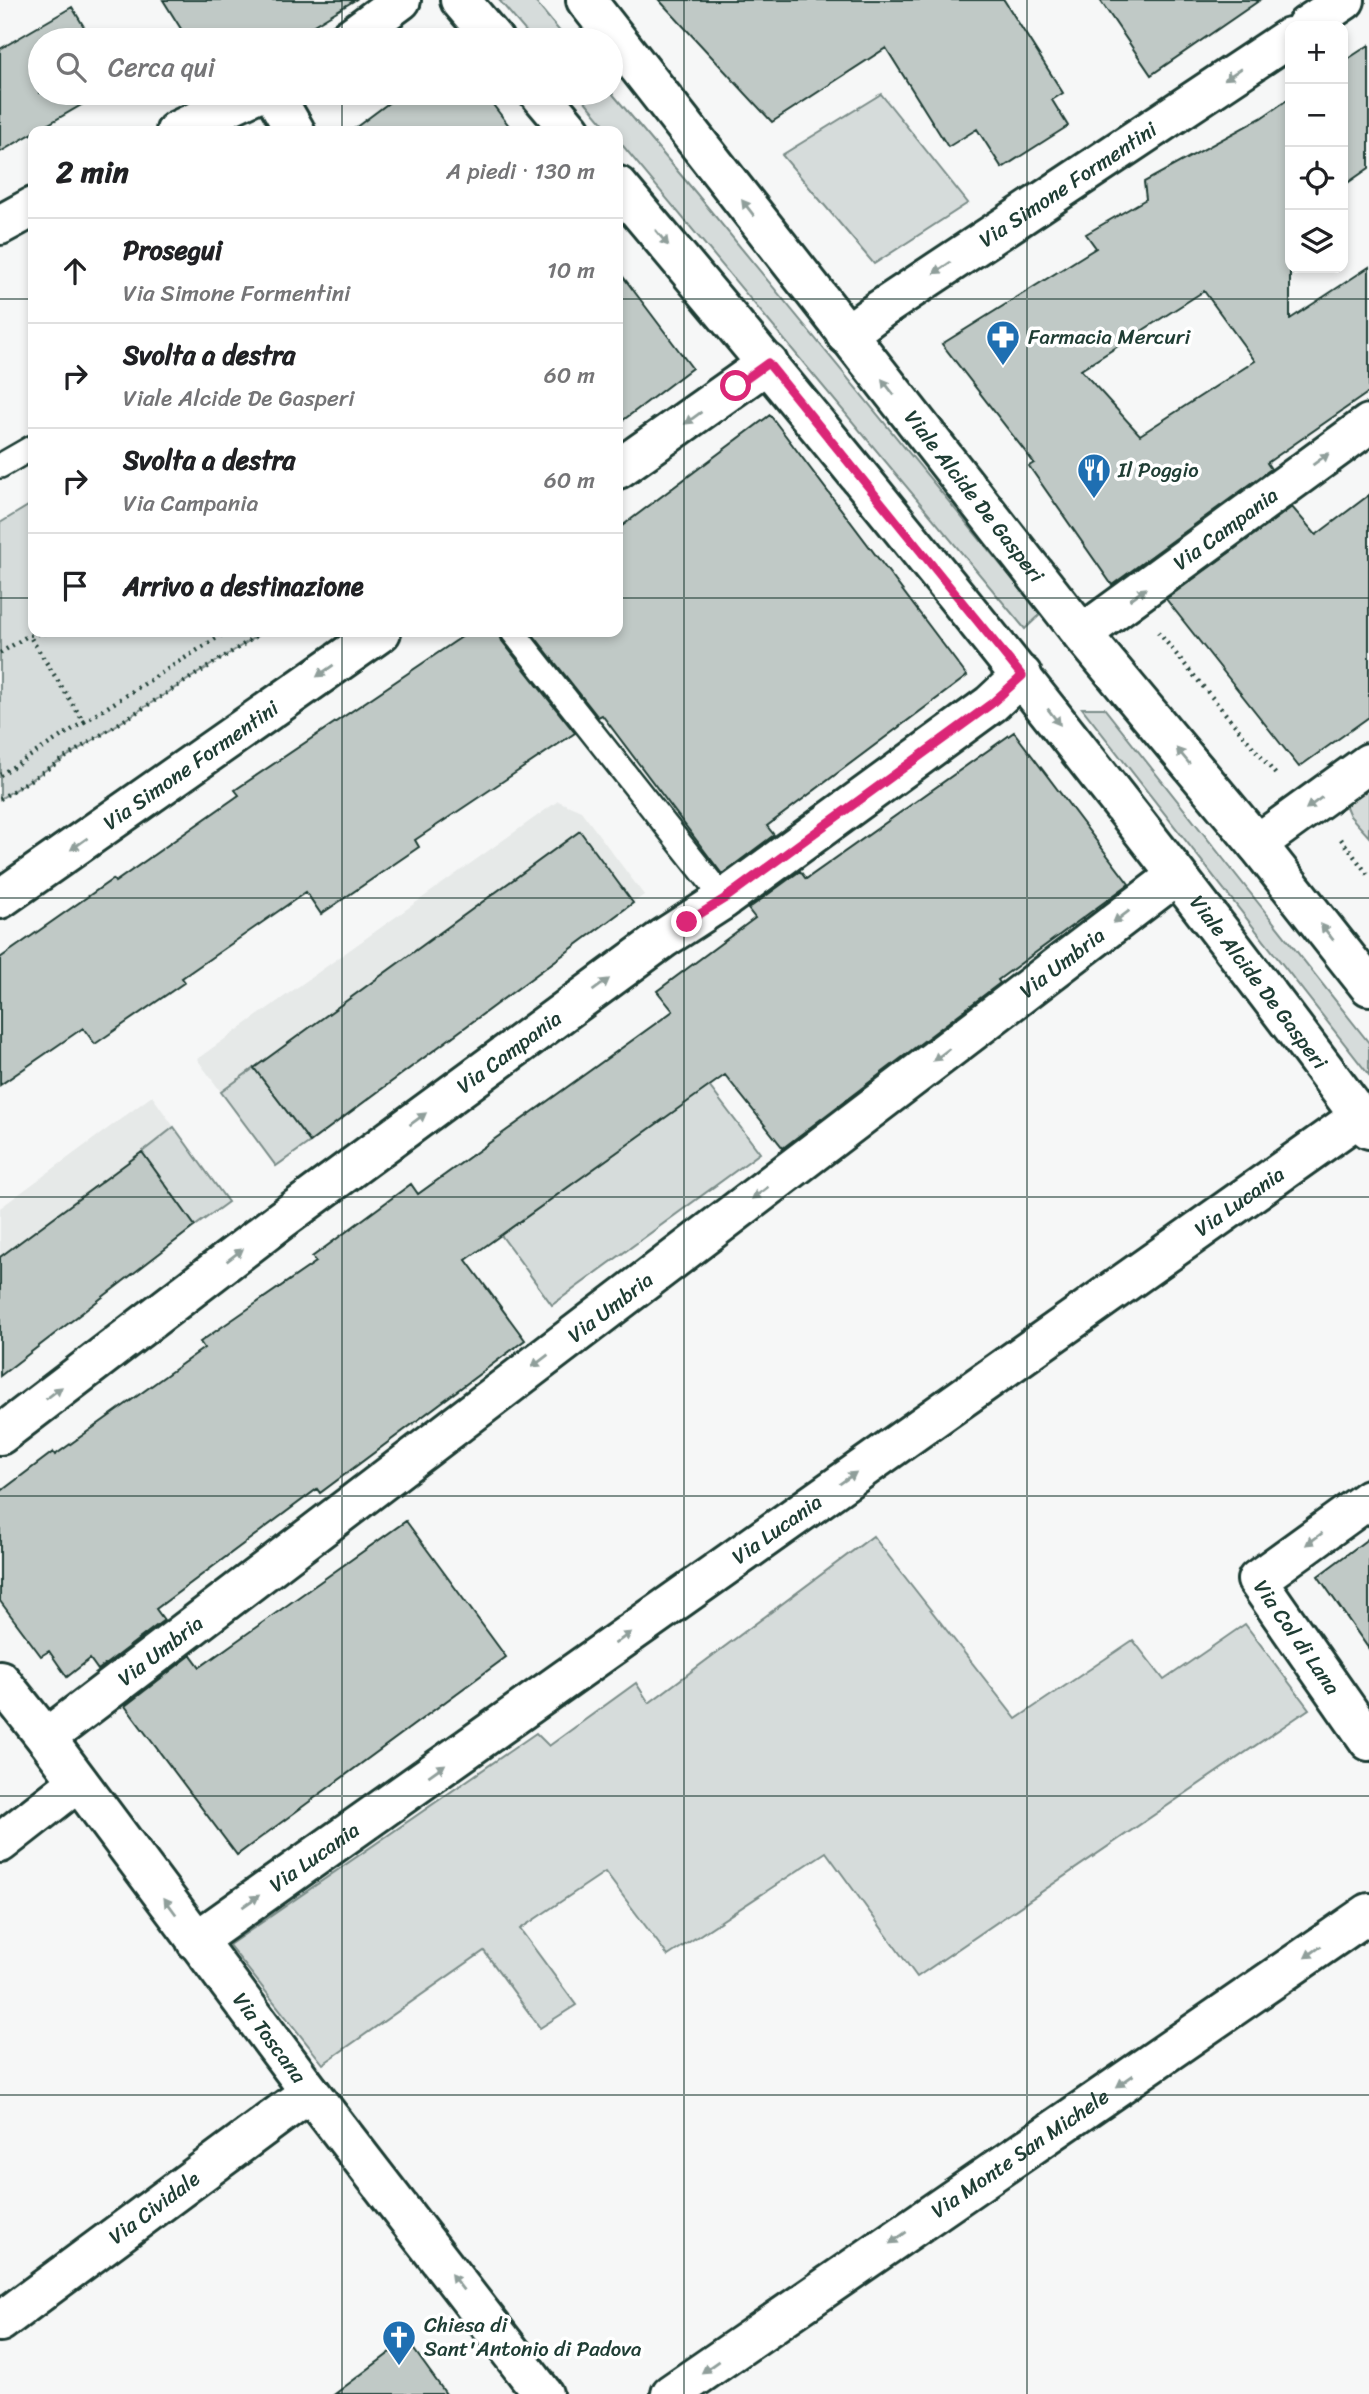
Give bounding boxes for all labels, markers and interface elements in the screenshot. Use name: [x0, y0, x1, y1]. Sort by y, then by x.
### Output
map controls: [1285, 21, 1348, 273]
button: +: [1285, 21, 1348, 84]
search box: [28, 28, 623, 105]
text: Cerca qui: [108, 44, 215, 90]
icon: search: [52, 48, 90, 86]
one-way arrow: [1224, 68, 1243, 81]
button: −: [1285, 84, 1348, 147]
street label: Via Simone Formentini: [971, 111, 1166, 258]
text: 2 min: [56, 145, 129, 199]
button: locate: [1285, 147, 1348, 210]
text: A piedi · 130 m: [446, 151, 595, 192]
one-way arrow: [741, 199, 755, 217]
button: layers: [1285, 210, 1348, 273]
text: Prosegui: [123, 227, 222, 273]
one-way arrow: [654, 229, 670, 247]
text: 10 m: [547, 250, 595, 291]
icon: ahead: [56, 252, 94, 290]
one-way arrow: [933, 261, 951, 275]
text: Via Simone Formentini: [123, 273, 350, 314]
pharmacy icon: Farmacia Mercuri: [984, 318, 1022, 367]
place label: Farmacia Mercuri: [1028, 318, 1191, 356]
text: Svolta a destra: [123, 332, 295, 378]
text: 60 m: [544, 355, 595, 396]
icon: right: [56, 357, 94, 395]
route start: [720, 370, 751, 401]
text: Viale Alcide De Gasperi: [123, 378, 355, 419]
one-way arrow: [880, 379, 895, 397]
street label: Viale Alcide De Gasperi: [894, 401, 1055, 592]
one-way arrow: [684, 410, 702, 424]
text: Svolta a destra: [123, 437, 295, 483]
restaurant icon: Il Poggio: [1075, 451, 1113, 500]
place label: Il Poggio: [1117, 451, 1199, 489]
one-way arrow: [1312, 452, 1330, 466]
text: 60 m: [544, 460, 595, 501]
icon: right: [56, 462, 94, 500]
street label: Via Campania: [1165, 477, 1287, 581]
text: Via Campania: [123, 483, 258, 524]
text: Arrivo a destinazione: [123, 563, 364, 609]
icon: arrive: [56, 567, 94, 605]
one-way arrow: [1128, 587, 1147, 601]
one-way arrow: [316, 664, 334, 678]
street label: Via Simone Formentini: [95, 689, 288, 840]
one-way arrow: [1047, 708, 1062, 726]
one-way arrow: [1176, 747, 1191, 765]
one-way arrow: [1305, 796, 1323, 810]
one-way arrow: [70, 837, 88, 851]
street label: Viale Alcide De Gasperi: [1179, 886, 1338, 1079]
route end: [671, 906, 702, 937]
one-way arrow: [1112, 910, 1131, 924]
street label: Via Umbria: [1011, 917, 1114, 1008]
one-way arrow: [1319, 924, 1334, 942]
one-way arrow: [592, 978, 610, 992]
street label: Via Campania: [448, 1000, 570, 1104]
one-way arrow: [931, 1048, 950, 1062]
one-way arrow: [408, 1112, 426, 1127]
street label: Via Lucania: [1186, 1156, 1293, 1247]
one-way arrow: [751, 1186, 769, 1201]
one-way arrow: [226, 1248, 244, 1262]
street label: Via Umbria: [559, 1262, 662, 1353]
one-way arrow: [531, 1353, 549, 1367]
one-way arrow: [45, 1387, 63, 1401]
one-way arrow: [839, 1471, 857, 1485]
street label: Via Lucania: [723, 1483, 831, 1575]
one-way arrow: [1305, 1532, 1323, 1546]
street label: Via Col di Lana: [1243, 1572, 1351, 1703]
street label: Via Umbria: [109, 1605, 212, 1696]
one-way arrow: [614, 1631, 632, 1645]
one-way arrow: [428, 1763, 446, 1777]
street label: Via Lucania: [261, 1811, 368, 1903]
one-way arrow: [242, 1894, 260, 1908]
one-way arrow: [163, 1897, 177, 1915]
one-way arrow: [1304, 1945, 1322, 1959]
street label: Via Toscana: [222, 1984, 317, 2092]
one-way arrow: [1116, 2074, 1134, 2088]
street label: Via Monte San Michele: [923, 2078, 1118, 2229]
street label: Via Cividale: [100, 2161, 208, 2255]
one-way arrow: [888, 2231, 907, 2244]
one-way arrow: [450, 2273, 464, 2291]
place label: Chiesa di Sant'Antonio di Padova: [424, 2306, 642, 2368]
church icon: Chiesa di Sant'Antonio di Padova: [380, 2318, 418, 2367]
one-way arrow: [701, 2360, 719, 2374]

